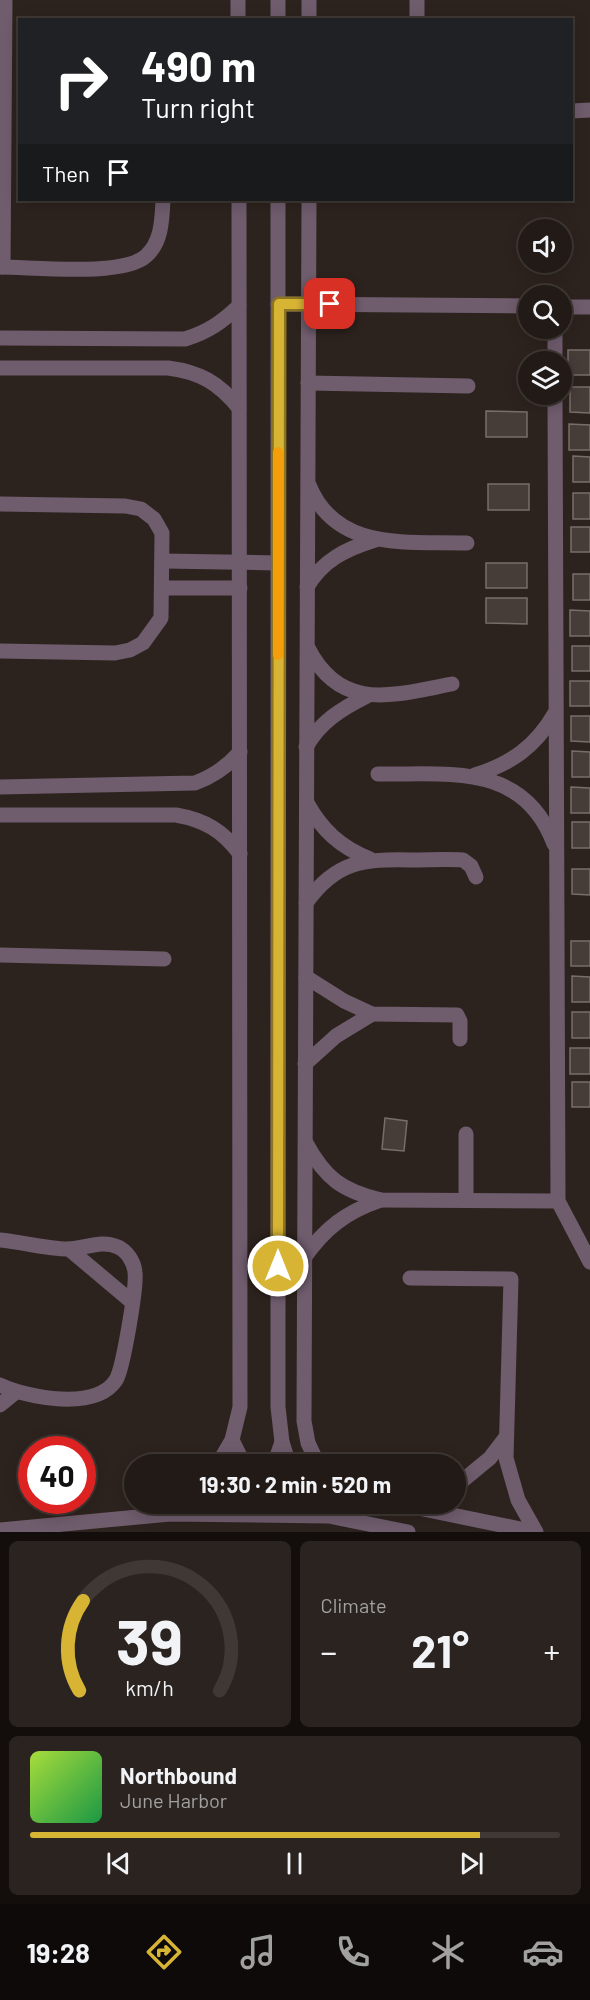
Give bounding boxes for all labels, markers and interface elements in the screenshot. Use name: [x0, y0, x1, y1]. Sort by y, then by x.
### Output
text: 490 m: [141, 40, 256, 90]
icon: right: [42, 42, 120, 120]
text: Turn right: [141, 91, 255, 123]
icon: arrive: [102, 156, 135, 189]
text: Then: [42, 160, 90, 186]
map controls: [518, 219, 572, 405]
button: sound: [518, 219, 572, 273]
pin: [304, 278, 355, 329]
button: search: [518, 285, 572, 339]
icon: arrive: [313, 287, 346, 320]
button: layers: [518, 351, 572, 405]
position arrow: [246, 1234, 310, 1298]
speed limit sign: 40: [18, 1436, 96, 1514]
text: 19:30 · 2 min · 520 m: [199, 1471, 391, 1497]
text: Climate: [321, 1593, 387, 1617]
text: 39: [116, 1603, 183, 1677]
text: 21°: [411, 1623, 469, 1677]
text: −: [321, 1631, 337, 1671]
text: +: [544, 1631, 560, 1671]
text: km/h: [125, 1675, 174, 1700]
text: Northbound: [120, 1762, 237, 1788]
text: June Harbor: [120, 1788, 227, 1812]
icon: previous: [102, 1847, 135, 1880]
icon: pause: [278, 1847, 311, 1880]
icon: next: [455, 1847, 488, 1880]
icon: directions: [143, 1931, 185, 1973]
icon: music: [237, 1931, 279, 1973]
icon: phone: [332, 1931, 374, 1973]
icon: climate: [427, 1931, 469, 1973]
icon: car: [522, 1931, 564, 1973]
text: 19:28: [26, 1936, 90, 1968]

